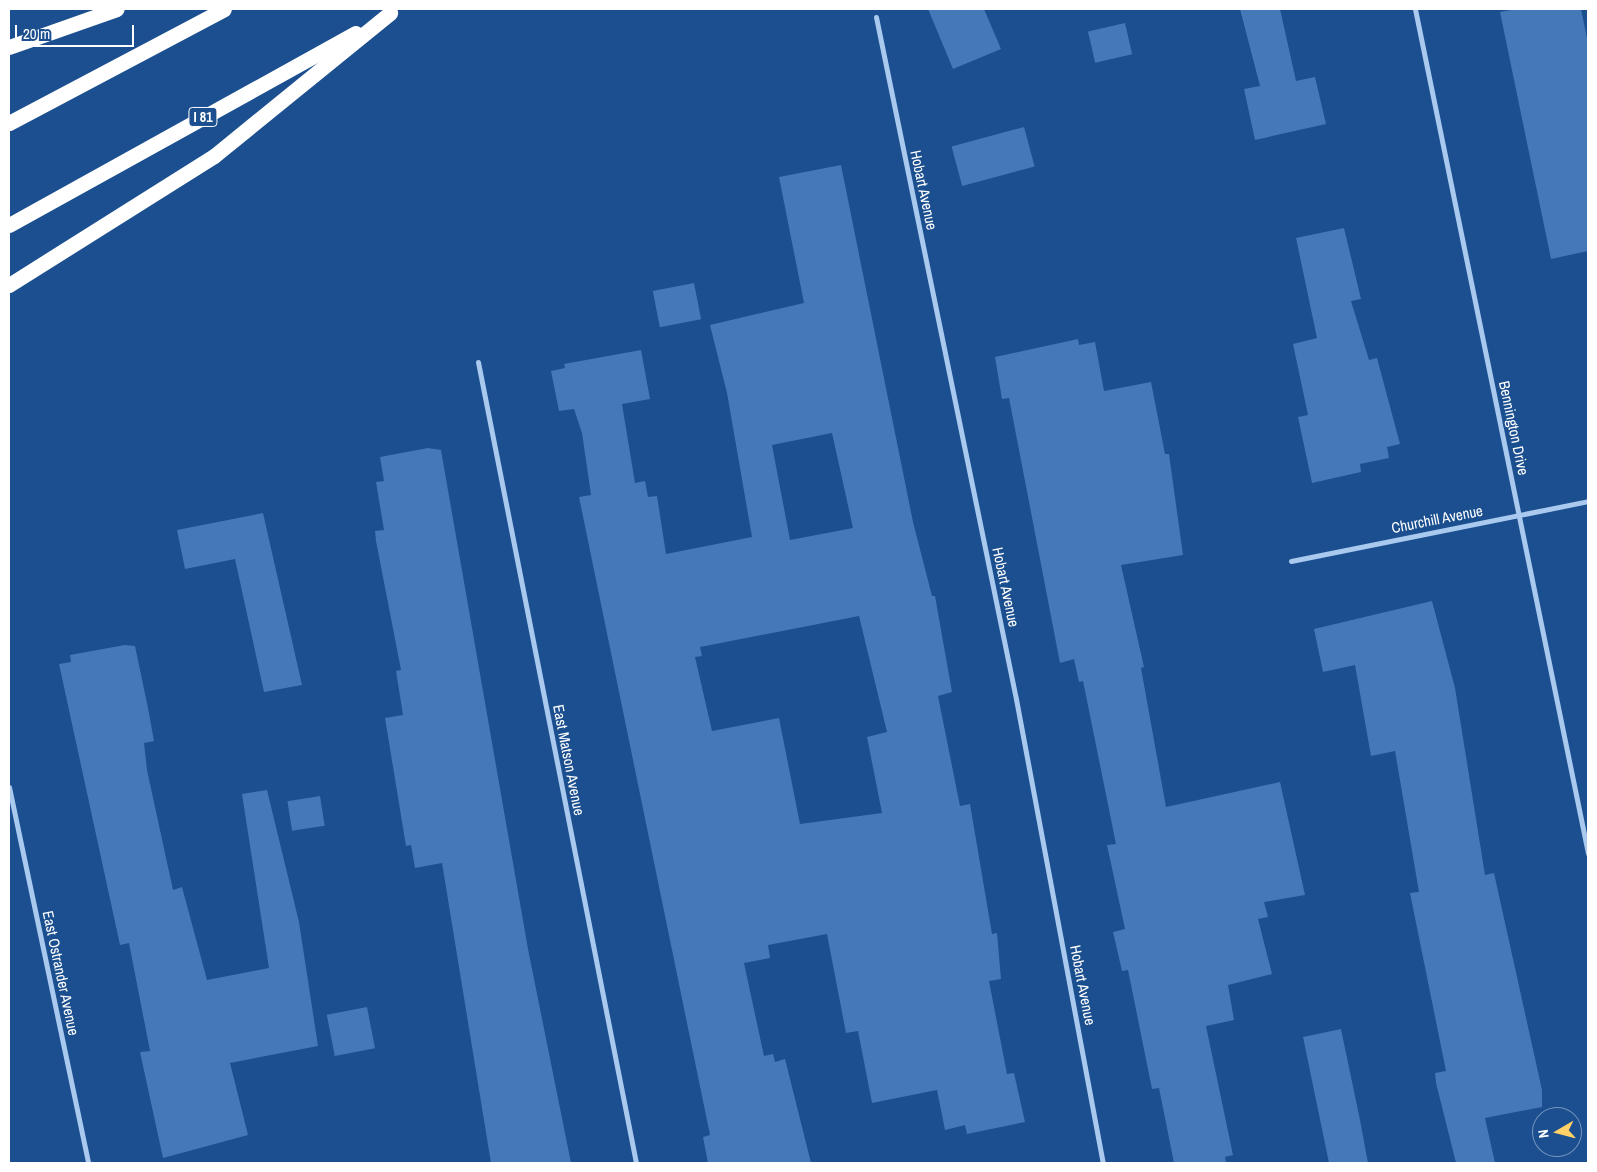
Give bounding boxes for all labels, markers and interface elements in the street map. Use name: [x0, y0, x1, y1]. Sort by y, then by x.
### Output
scale bar: [18, 15, 136, 47]
text: 20 m: [23, 23, 50, 44]
road number: I 81: [188, 105, 218, 128]
street label: Hobart Avenue: [907, 148, 941, 232]
street label: Bennington Drive: [1495, 379, 1533, 477]
street label: Churchill Avenue: [1389, 501, 1485, 537]
street label: Hobart Avenue: [989, 545, 1023, 629]
street label: East Matson Avenue: [549, 703, 589, 817]
street label: East Ostrander Avenue: [39, 909, 83, 1037]
street label: Hobart Avenue: [1066, 943, 1100, 1027]
north arrow: [1532, 1107, 1582, 1157]
text: N: [1534, 1129, 1553, 1139]

